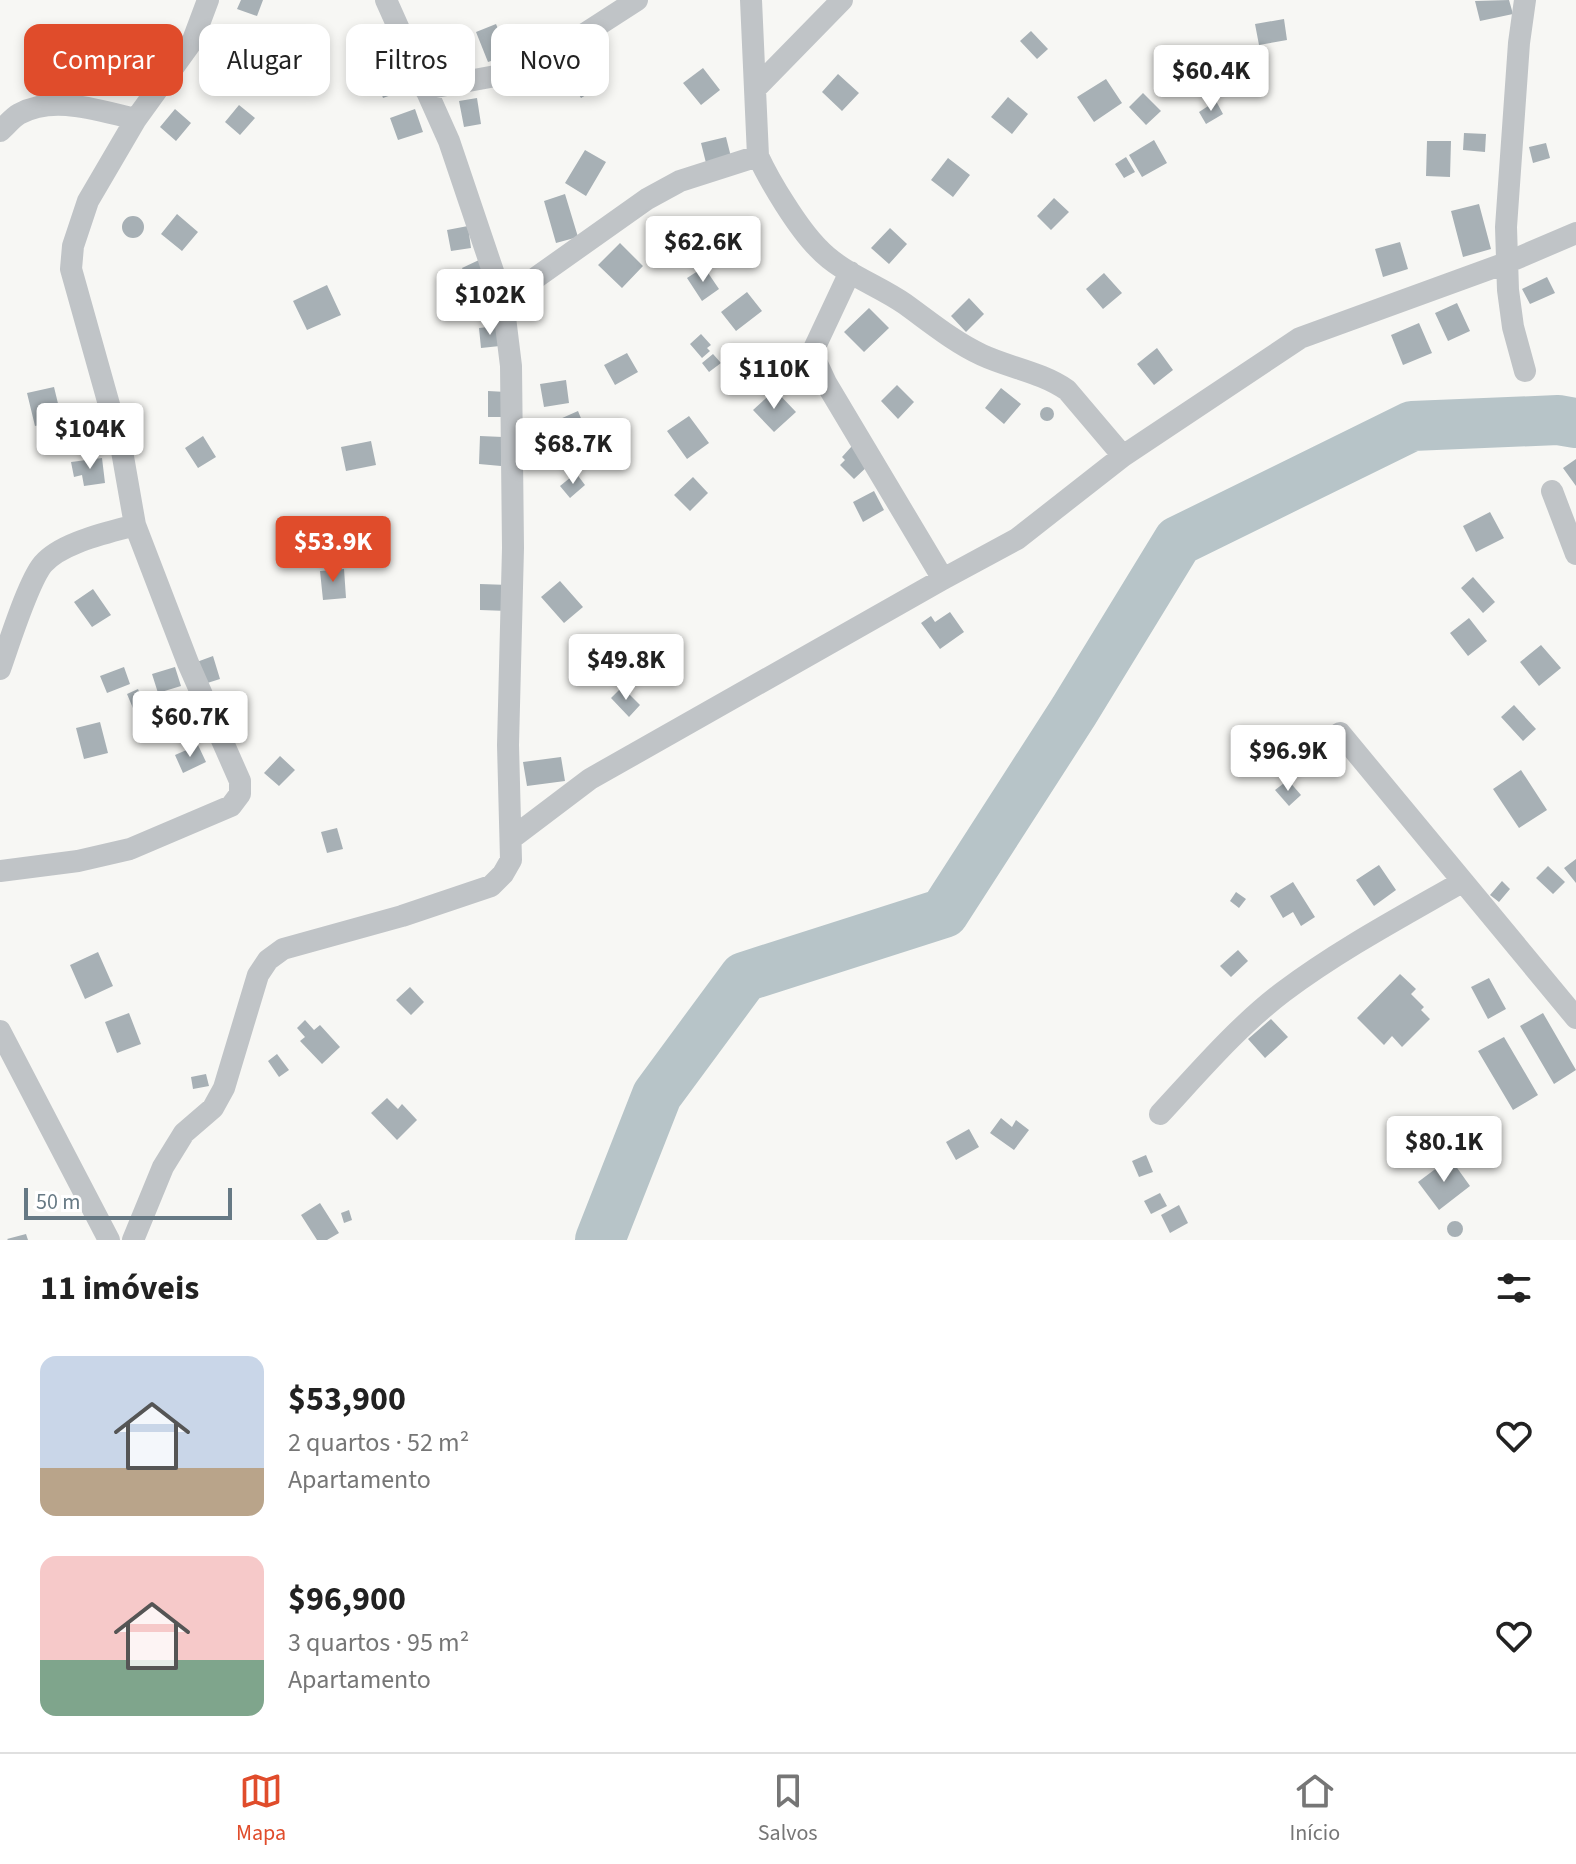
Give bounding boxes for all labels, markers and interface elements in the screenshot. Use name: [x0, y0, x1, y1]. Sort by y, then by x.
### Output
chip: Comprar: [24, 24, 183, 96]
chip: Alugar: [199, 24, 330, 96]
chip: Filtros: [346, 24, 475, 96]
chip: Novo: [491, 24, 609, 96]
pin: $60.4K: [1146, 45, 1276, 113]
text: $60.4K: [1172, 52, 1250, 89]
pin: $62.6K: [638, 216, 768, 284]
text: $62.6K: [664, 223, 742, 260]
pin: $102K: [434, 269, 546, 337]
text: $102K: [455, 276, 525, 313]
pin: $110K: [718, 343, 830, 411]
text: $110K: [739, 350, 809, 387]
pin: $104K: [34, 403, 146, 471]
text: $104K: [55, 410, 125, 447]
pin: $68.7K: [508, 418, 638, 486]
text: $68.7K: [534, 425, 612, 462]
pin: $53.9K: [268, 516, 398, 584]
text: $53.9K: [294, 523, 372, 560]
pin: $49.8K: [561, 634, 691, 702]
text: $49.8K: [587, 641, 665, 678]
pin: $60.7K: [125, 691, 255, 759]
text: $60.7K: [151, 698, 229, 735]
pin: $96.9K: [1223, 725, 1353, 793]
text: $96.9K: [1249, 732, 1327, 769]
pin: $80.1K: [1379, 1116, 1509, 1184]
text: $80.1K: [1405, 1123, 1483, 1160]
scale bar: [24, 1184, 232, 1220]
text: 50 m: [36, 1186, 81, 1218]
text: 11 imóveis: [40, 1264, 199, 1313]
icon: filters: [1492, 1266, 1536, 1310]
text: $53,900: [288, 1375, 406, 1424]
icon: home: [104, 1388, 200, 1484]
icon: heart: [1492, 1414, 1536, 1458]
text: 2 quartos · 52 m²: [288, 1424, 469, 1461]
text: Apartamento: [288, 1461, 431, 1498]
text: $96,900: [288, 1575, 406, 1624]
icon: home: [104, 1588, 200, 1684]
icon: heart: [1492, 1614, 1536, 1658]
text: 3 quartos · 95 m²: [288, 1624, 469, 1661]
text: Apartamento: [288, 1661, 431, 1698]
tab: Mapa: [236, 1769, 286, 1849]
tab: Salvos: [758, 1769, 818, 1849]
tab: Início: [1289, 1769, 1340, 1849]

